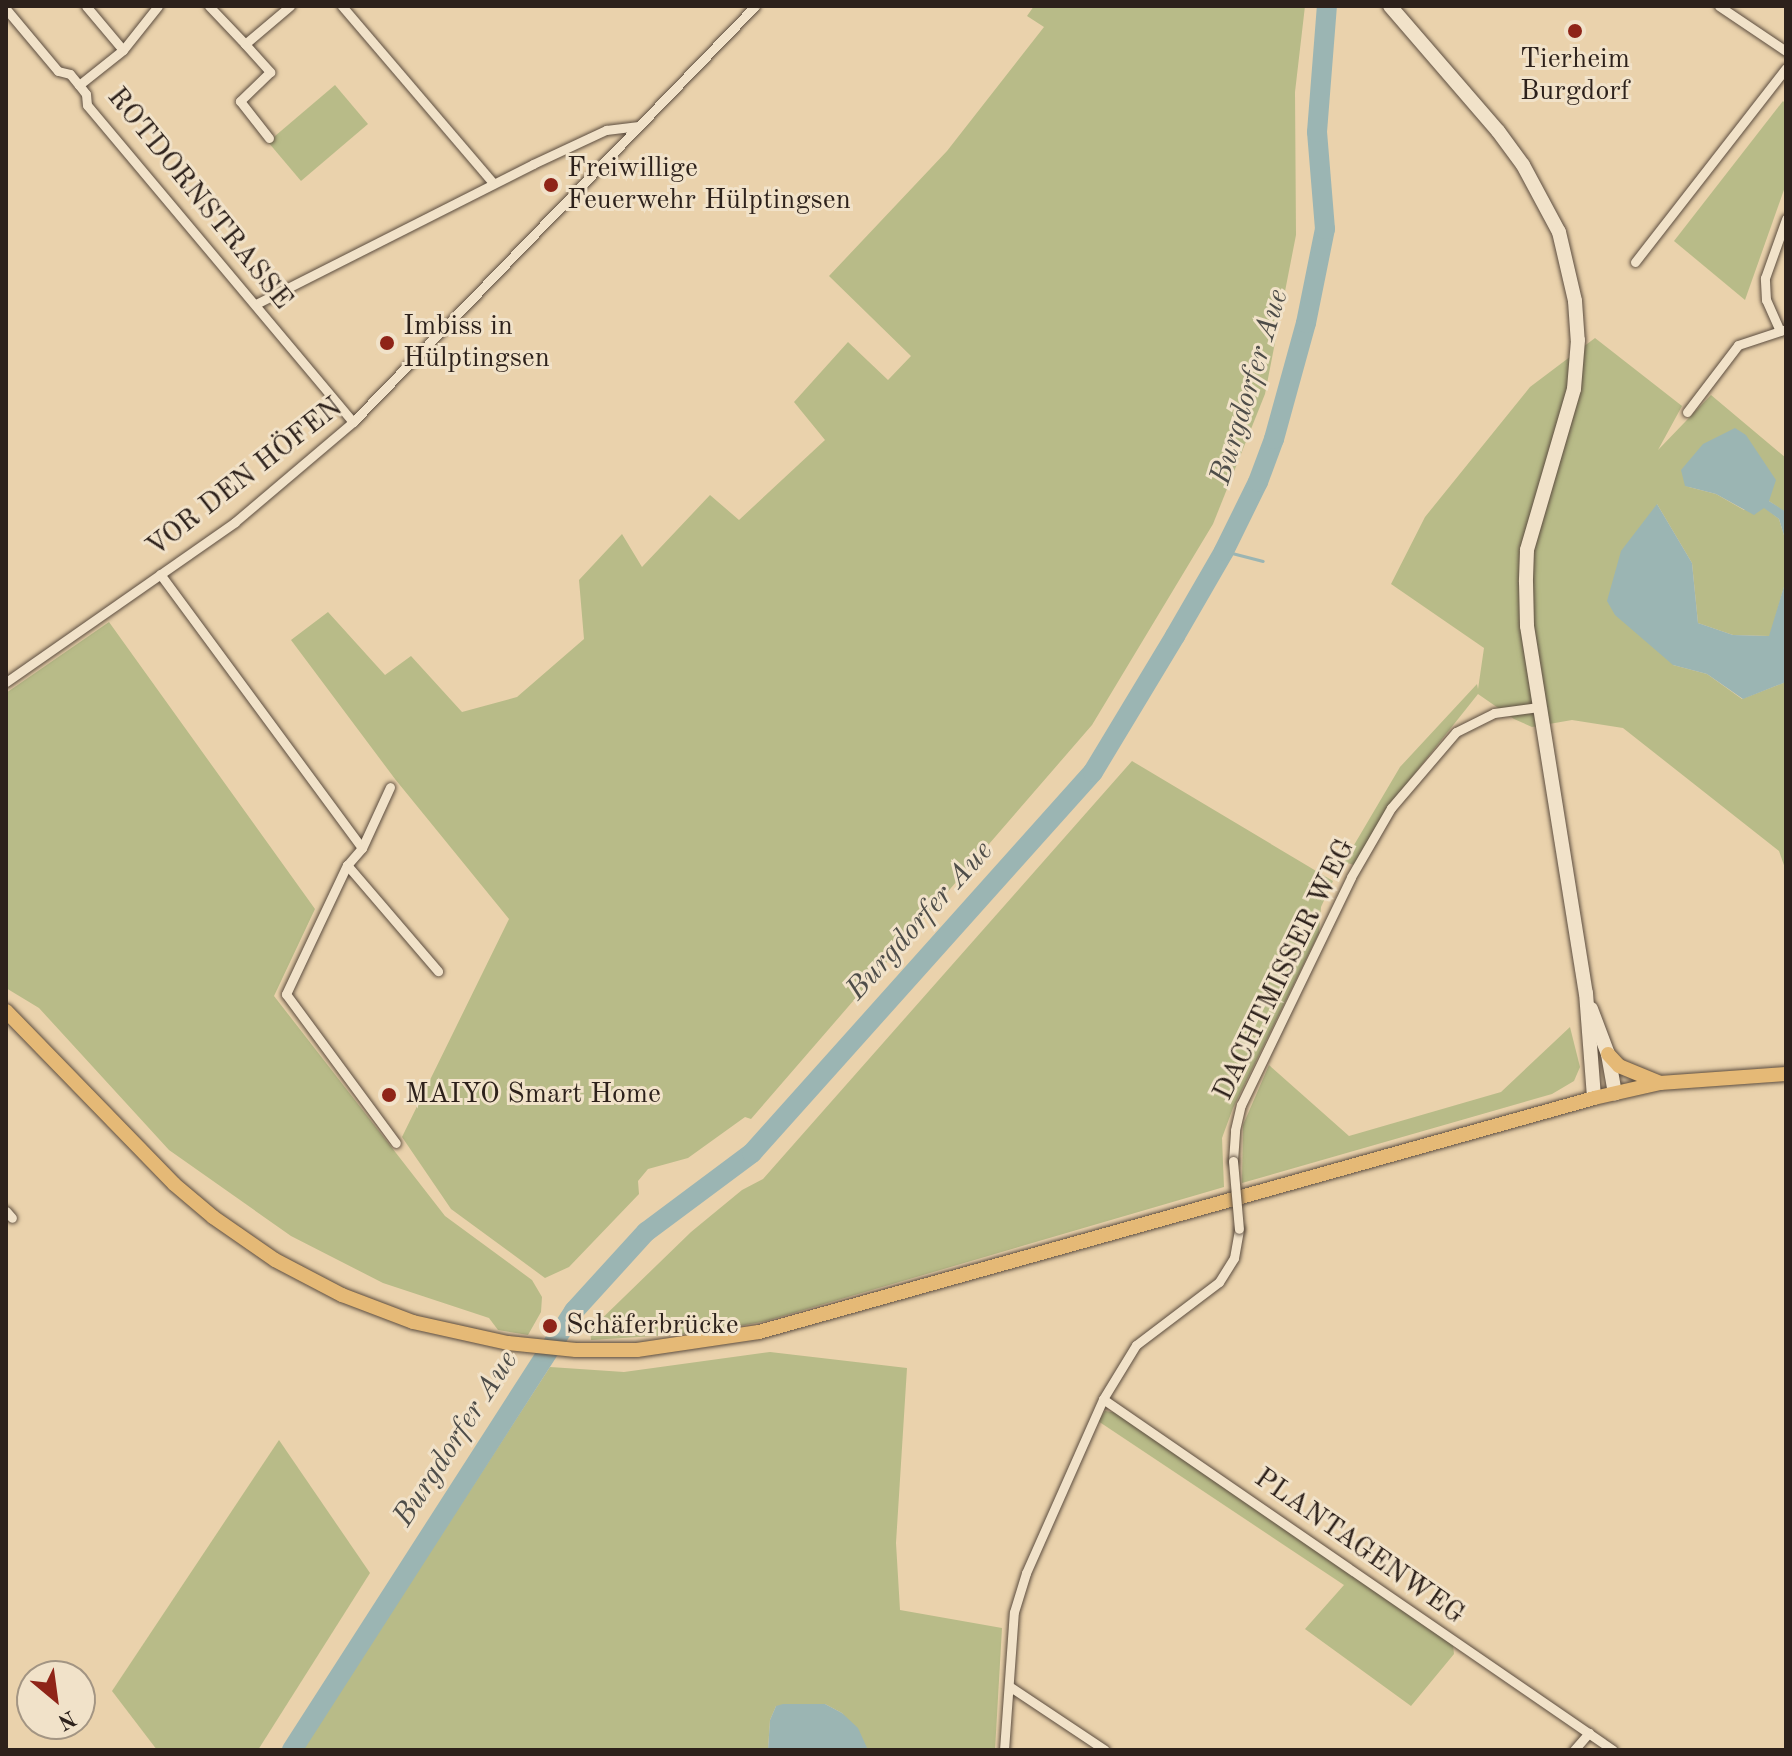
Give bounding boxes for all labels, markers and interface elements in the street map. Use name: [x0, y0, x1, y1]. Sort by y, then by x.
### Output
marker: Tierheim Burgdorf: [1566, 22, 1584, 40]
place label: Tierheim Burgdorf: [1520, 43, 1630, 109]
street label: ROTDORNSTRASSE: [99, 81, 299, 317]
place label: Freiwillige Feuerwehr Hülptingsen: [567, 152, 851, 218]
marker: Freiwillige Feuerwehr Hülptingsen: [542, 176, 560, 194]
water label: Burgdorfer Aue: [1203, 285, 1297, 489]
place label: Imbiss in Hülptingsen: [403, 310, 550, 376]
marker: Imbiss in Hülptingsen: [378, 334, 396, 352]
street label: VOR DEN HÖFEN: [140, 391, 350, 565]
water label: Burgdorfer Aue: [839, 834, 1001, 1008]
street label: DACHTMISSER WEG: [1207, 834, 1363, 1106]
place label: MAIYO Smart Home: [405, 1078, 661, 1112]
marker: MAIYO Smart Home: [380, 1086, 398, 1104]
place label: Schäferbrücke: [566, 1309, 739, 1343]
marker: Schäferbrücke: [541, 1317, 559, 1335]
water label: Burgdorfer Aue: [386, 1344, 526, 1534]
street label: PLANTAGENWEG: [1247, 1462, 1471, 1632]
north arrow: [16, 1660, 96, 1740]
text: N: [54, 1706, 79, 1733]

